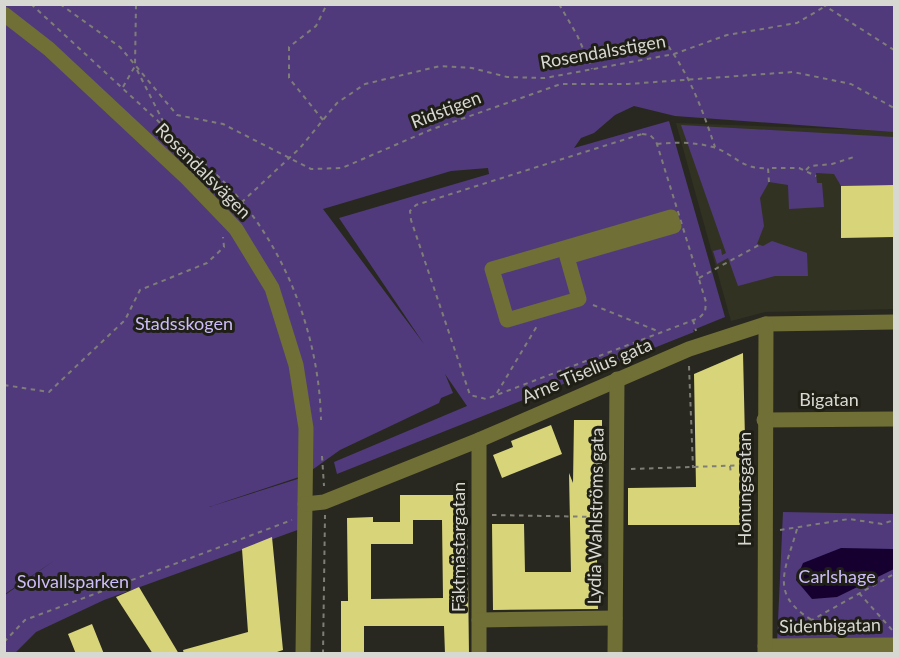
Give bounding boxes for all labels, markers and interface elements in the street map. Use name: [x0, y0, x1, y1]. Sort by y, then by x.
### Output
street label: Rosendalsstigen: [538, 29, 667, 73]
street label: Ridstigen: [408, 86, 484, 132]
street label: Rosendalsvägen: [151, 118, 256, 223]
park label: Stadsskogen: [135, 312, 233, 334]
street label: Arne Tiselius gata: [518, 333, 655, 407]
street label: Bigatan: [799, 388, 859, 410]
street label: Lydia Wahlströms gata: [582, 428, 608, 604]
street label: Honungsgatan: [733, 432, 755, 546]
street label: Fäktmästargatan: [447, 482, 469, 612]
park label: Carlshage: [798, 565, 876, 587]
park label: Solvallsparken: [17, 570, 129, 592]
street label: Sidenbigatan: [779, 613, 881, 637]

